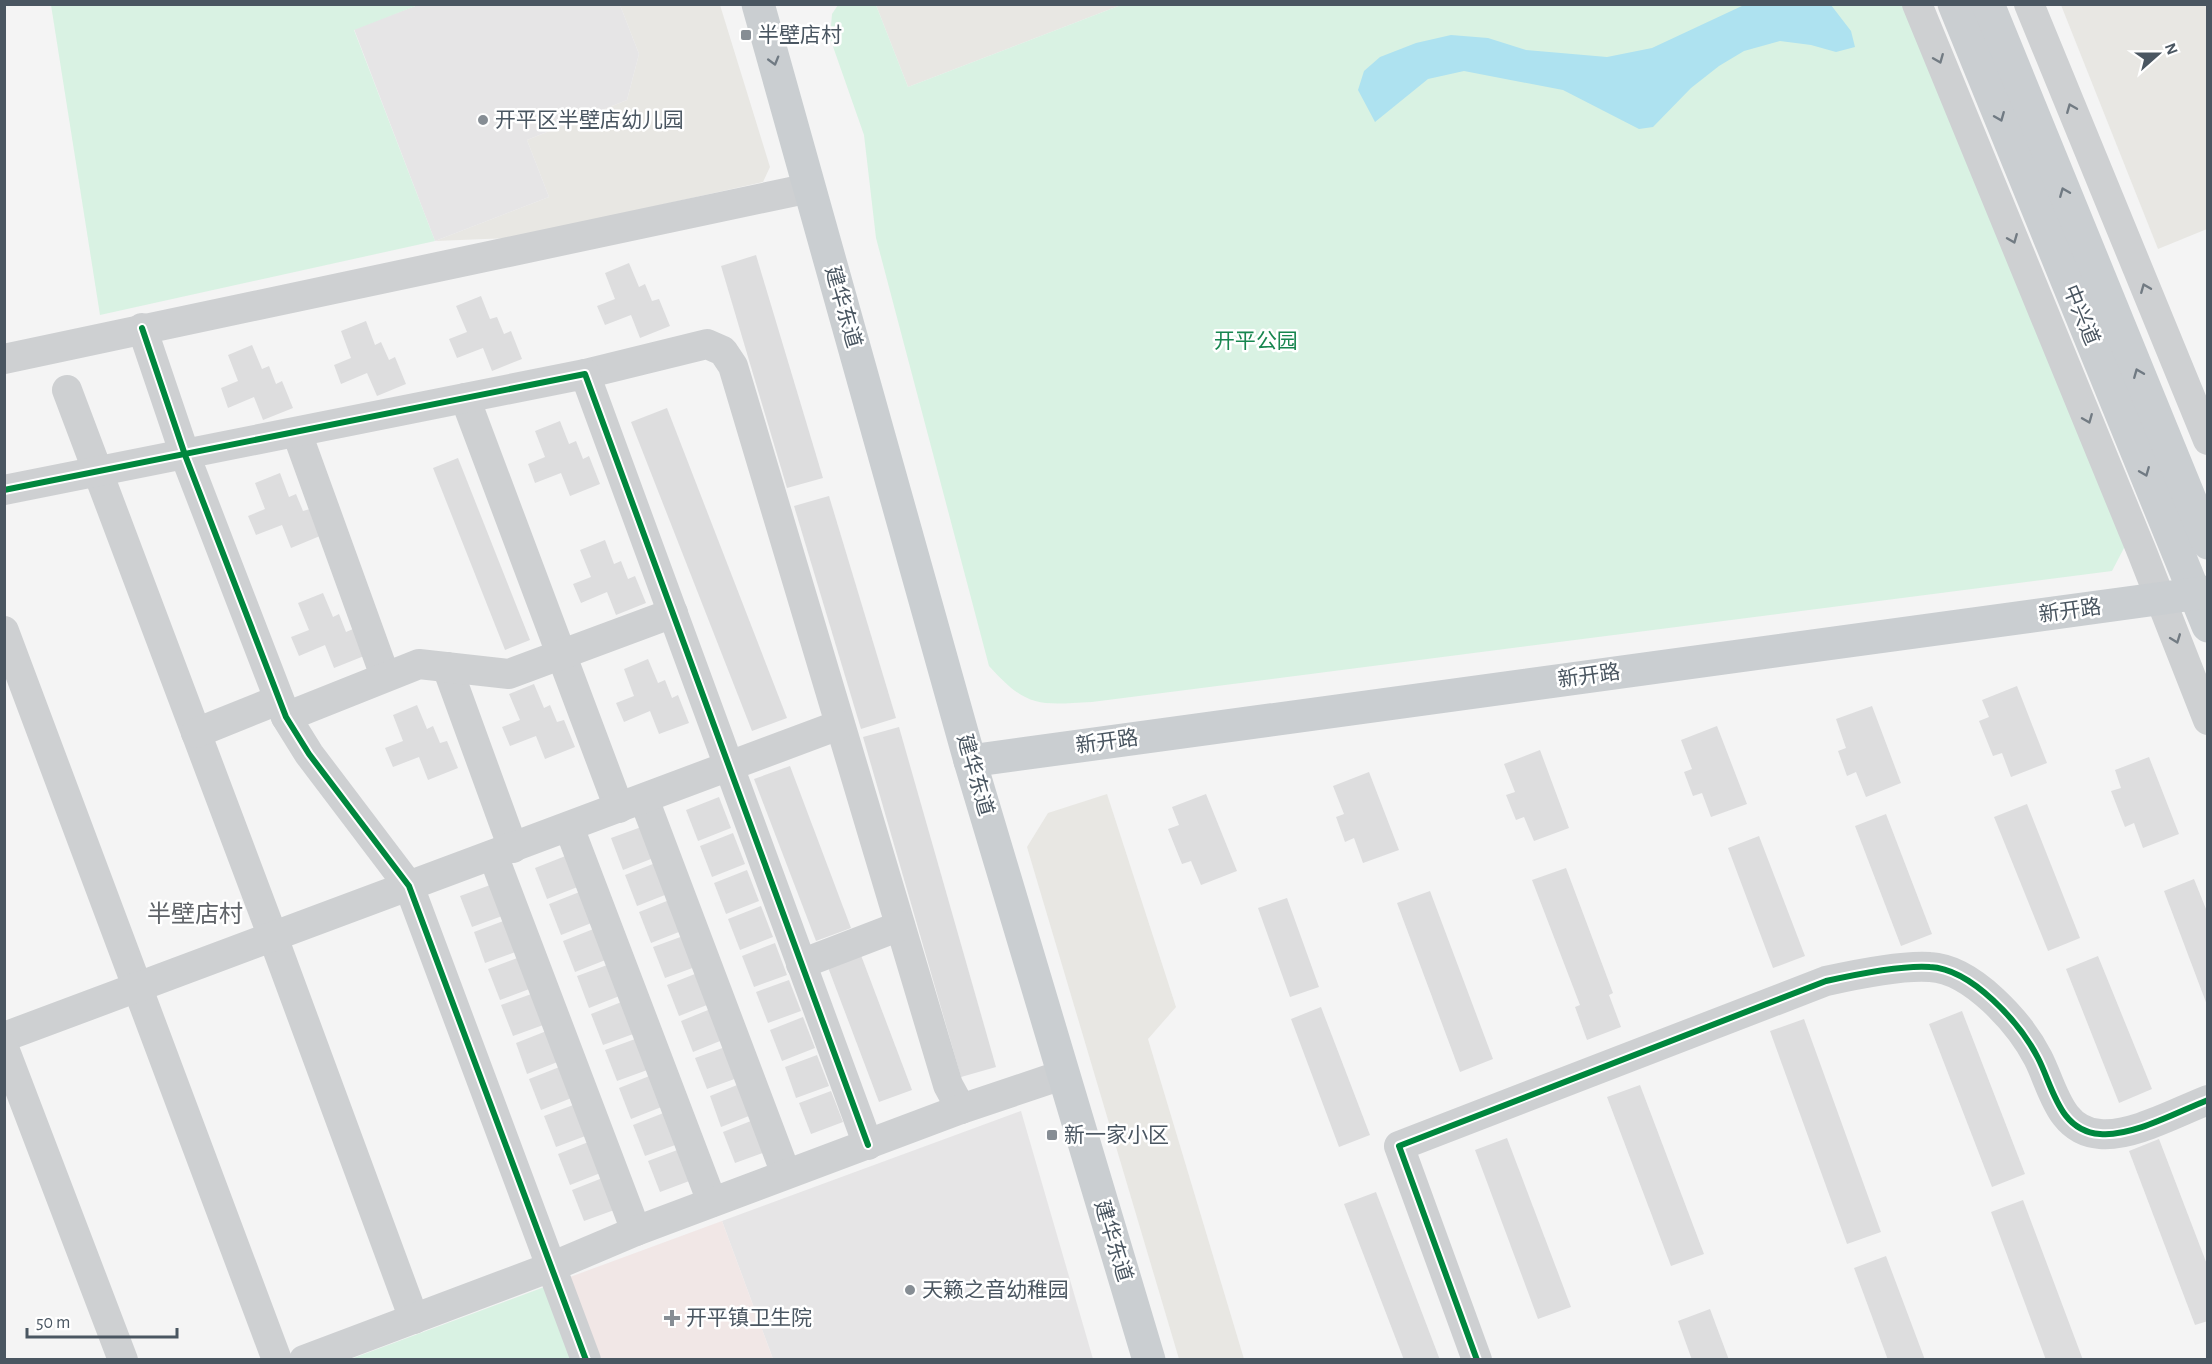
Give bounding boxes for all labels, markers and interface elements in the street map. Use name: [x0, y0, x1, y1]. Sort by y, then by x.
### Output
place label: 半壁店村: [758, 24, 842, 46]
north arrow: [2128, 24, 2188, 84]
marker: 半壁店村: [739, 28, 753, 42]
text: N: [2162, 41, 2181, 57]
one-way arrow: [1932, 52, 1944, 63]
one-way arrow: [767, 55, 779, 66]
one-way arrow: [2066, 103, 2078, 114]
place label: 开平区半壁店幼儿园: [495, 109, 684, 131]
one-way arrow: [1993, 111, 2005, 122]
marker: 开平区半壁店幼儿园: [476, 113, 490, 127]
one-way arrow: [2059, 187, 2071, 198]
one-way arrow: [2006, 233, 2018, 244]
street label: 建华东道: [821, 263, 866, 350]
street label: 中兴道: [2059, 281, 2103, 348]
one-way arrow: [2140, 284, 2152, 295]
park label: 开平公园: [1214, 330, 1298, 352]
one-way arrow: [2133, 368, 2145, 379]
one-way arrow: [2081, 413, 2093, 424]
one-way arrow: [2138, 466, 2150, 477]
street label: 新开路: [2037, 595, 2103, 626]
one-way arrow: [2169, 633, 2181, 644]
street label: 新开路: [1556, 660, 1622, 691]
street label: 新开路: [1074, 726, 1140, 757]
street label: 建华东道: [953, 731, 998, 818]
district label: 半壁店村: [147, 901, 243, 927]
place label: 新一家小区: [1064, 1124, 1169, 1146]
marker: 新一家小区: [1045, 1128, 1059, 1142]
street label: 建华东道: [1091, 1197, 1136, 1284]
place label: 天籁之音幼稚园: [922, 1278, 1069, 1301]
marker: 天籁之音幼稚园: [903, 1283, 917, 1297]
scale bar: [27, 1301, 177, 1339]
place label: 开平镇卫生院: [686, 1307, 812, 1329]
marker: 开平镇卫生院: [663, 1309, 681, 1327]
text: 50 m: [36, 1314, 70, 1332]

